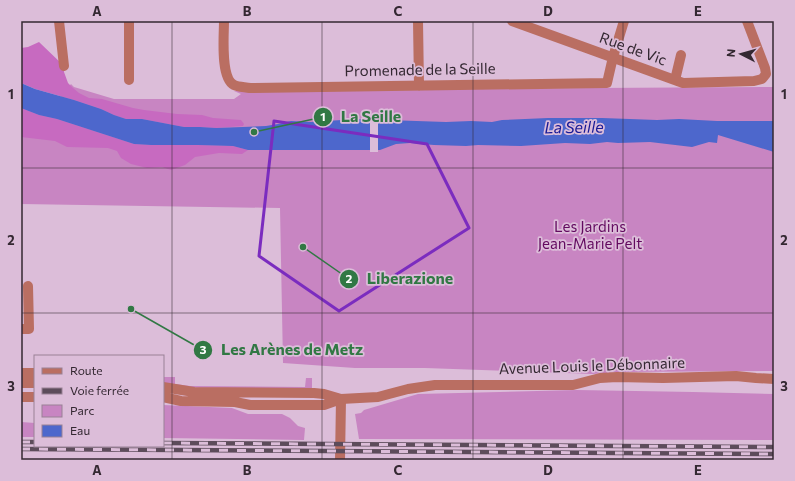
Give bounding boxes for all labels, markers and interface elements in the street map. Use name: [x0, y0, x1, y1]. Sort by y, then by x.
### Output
text: A: [92, 3, 102, 19]
text: B: [243, 3, 252, 19]
text: C: [394, 3, 403, 19]
text: D: [543, 3, 553, 19]
text: E: [694, 3, 702, 19]
street label: Rue de Vic: [597, 28, 669, 69]
north arrow: [721, 34, 761, 74]
text: N: [724, 48, 737, 58]
street label: Promenade de la Seille: [344, 59, 496, 79]
text: 1: [8, 86, 14, 102]
text: 1: [781, 86, 787, 102]
callout: La Seille: [313, 103, 410, 131]
text: La Seille: [341, 106, 401, 125]
text: 1: [320, 109, 326, 123]
water label: La Seille: [544, 116, 604, 137]
park label: Les Jardins Jean-Marie Pelt: [538, 217, 642, 252]
text: 2: [7, 232, 15, 248]
text: 2: [780, 232, 788, 248]
callout: Liberazione: [339, 265, 461, 293]
text: Liberazione: [367, 268, 453, 287]
text: 2: [346, 271, 353, 285]
callout: Les Arènes de Metz: [193, 336, 371, 364]
text: Les Arènes de Metz: [221, 339, 363, 358]
text: 3: [200, 342, 207, 356]
street label: Avenue Louis le Débonnaire: [499, 353, 685, 377]
legend: [34, 355, 164, 447]
text: Route: [70, 363, 103, 377]
text: 3: [7, 378, 15, 394]
text: 3: [780, 378, 788, 394]
text: Voie ferrée: [70, 383, 129, 397]
text: Parc: [70, 403, 94, 417]
text: Eau: [70, 423, 90, 437]
text: A: [92, 462, 102, 478]
text: B: [243, 462, 252, 478]
text: C: [394, 462, 403, 478]
text: D: [543, 462, 553, 478]
text: E: [694, 462, 702, 478]

